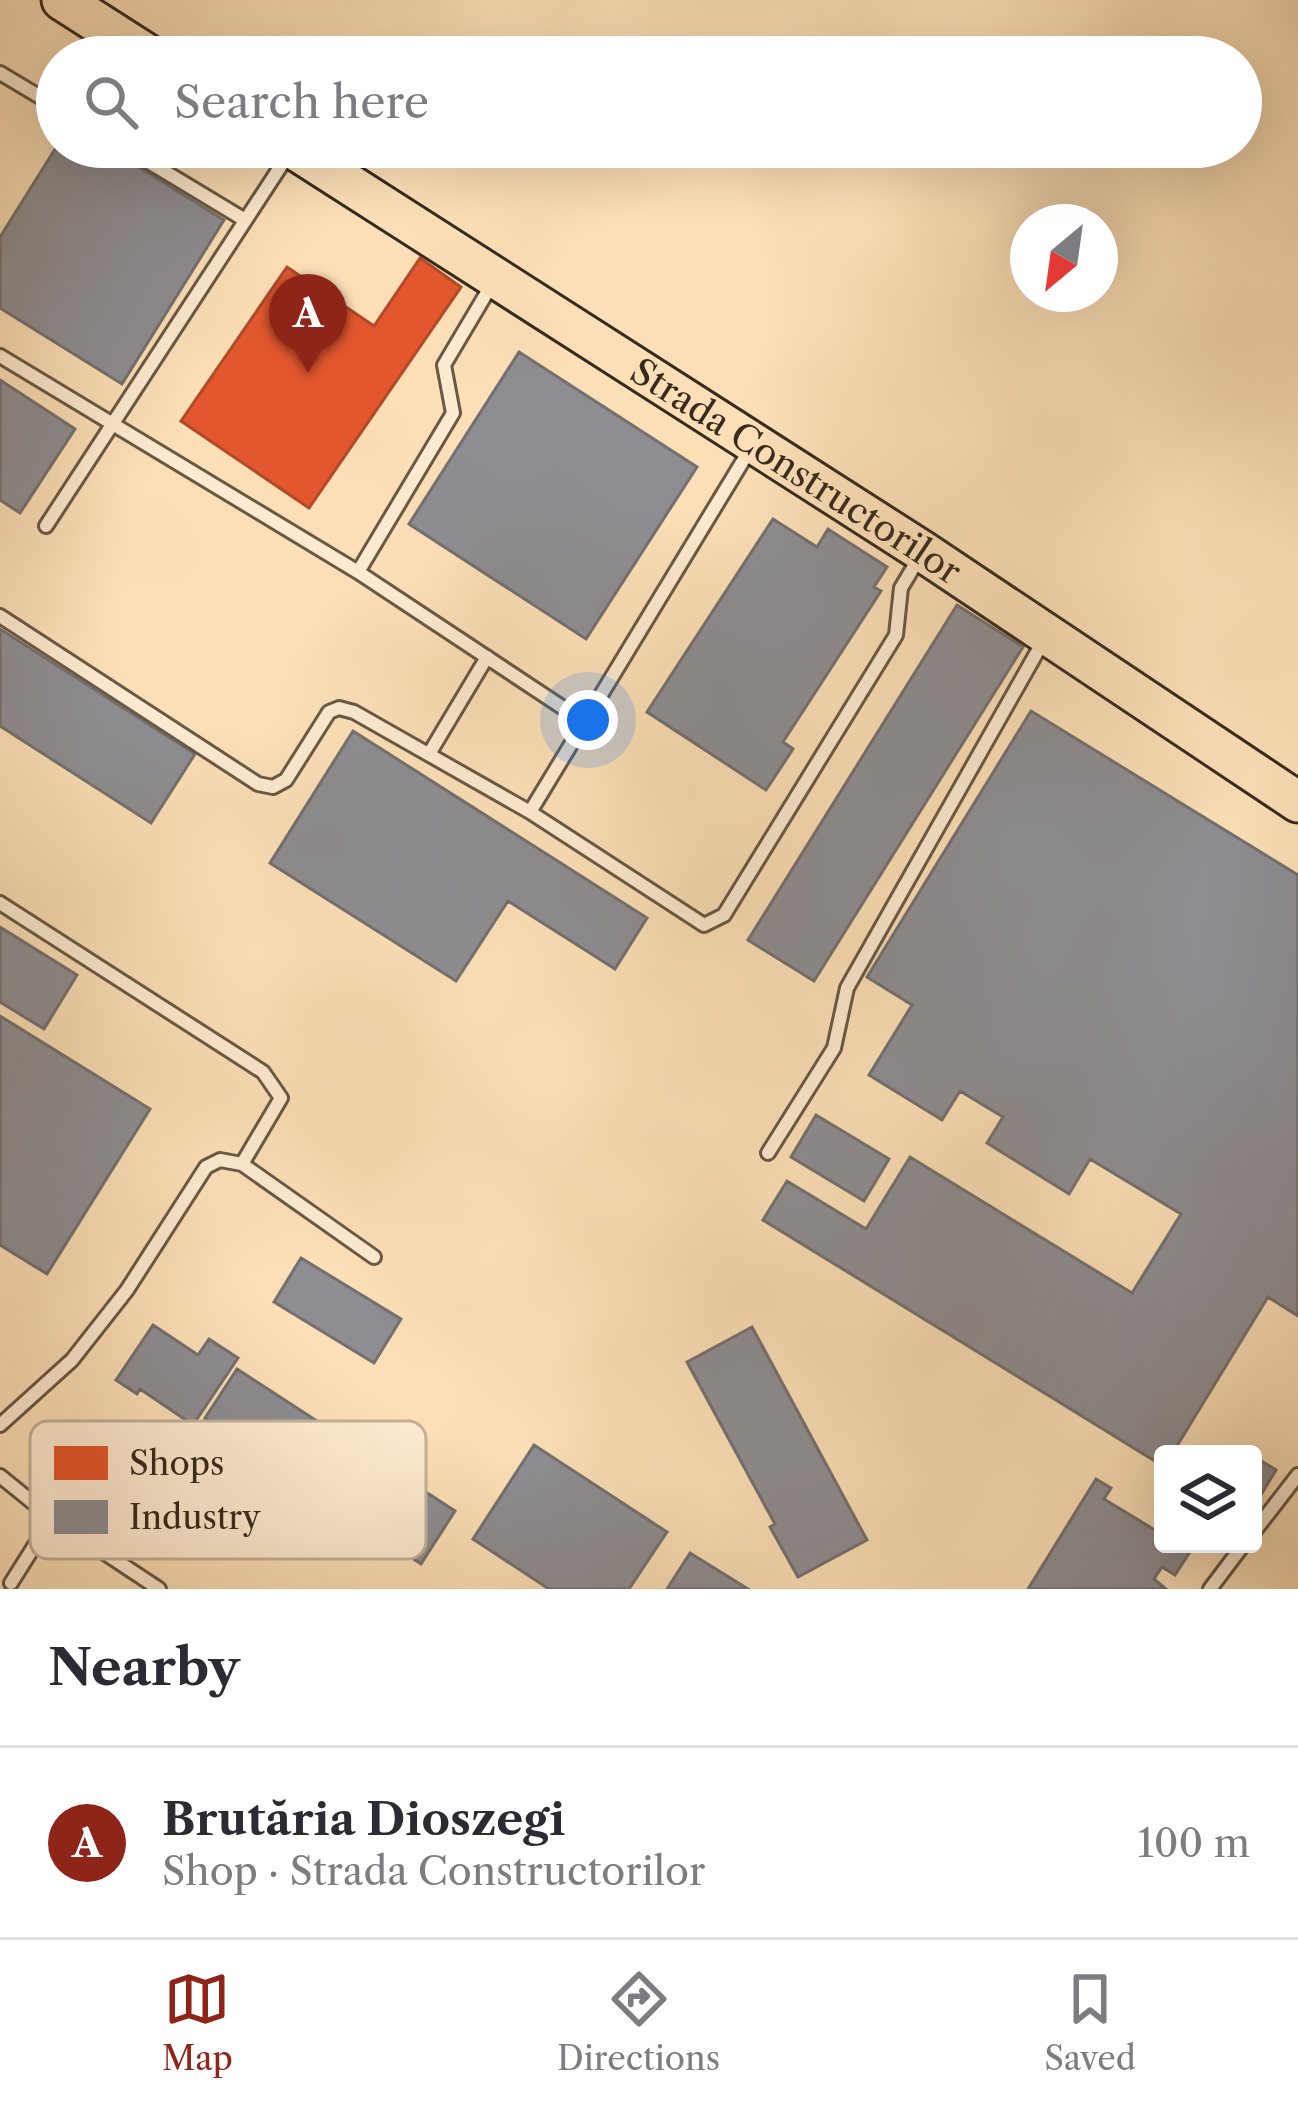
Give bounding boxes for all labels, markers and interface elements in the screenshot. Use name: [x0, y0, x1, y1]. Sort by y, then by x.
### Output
search box: [36, 36, 1262, 168]
icon: search: [78, 69, 144, 135]
text: Search here: [174, 74, 429, 130]
north arrow: [1010, 204, 1118, 312]
pin: A: [269, 274, 347, 373]
street label: Strada Constructorilor: [623, 348, 970, 593]
your location: [558, 690, 618, 750]
legend: [30, 1421, 426, 1559]
text: Shops: [129, 1443, 224, 1484]
map controls: [1154, 1445, 1262, 1553]
button: layers: [1154, 1445, 1262, 1553]
text: Industry: [129, 1497, 261, 1538]
text: Nearby: [48, 1636, 240, 1698]
text: Brutăria Dioszegi: [162, 1791, 565, 1847]
text: A: [72, 1819, 102, 1867]
text: 100 m: [1137, 1819, 1250, 1867]
text: Shop · Strada Constructorilor: [162, 1847, 705, 1895]
tab: Map: [162, 1966, 233, 2079]
tab: Directions: [557, 1966, 720, 2079]
tab: Saved: [1044, 1966, 1136, 2079]

